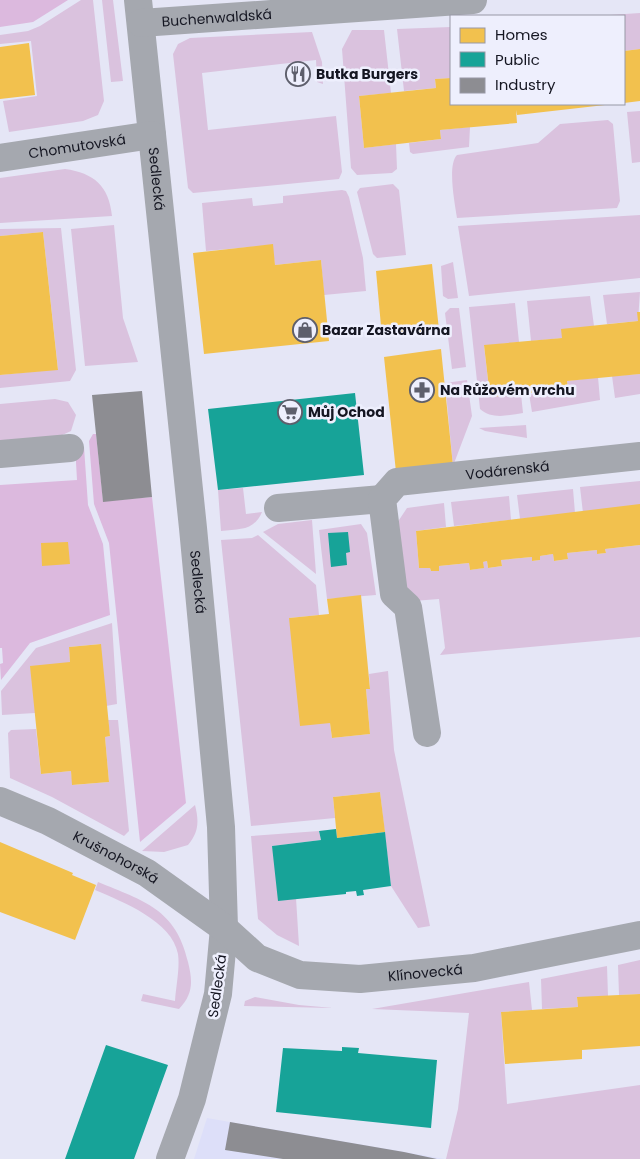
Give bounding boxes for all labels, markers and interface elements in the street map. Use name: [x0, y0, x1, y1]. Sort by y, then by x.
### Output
street label: Buchenwaldská: [161, 4, 273, 32]
legend: [450, 15, 625, 105]
text: Homes: [495, 24, 548, 45]
text: Public: [495, 49, 540, 70]
restaurant icon: Butka Burgers: [285, 61, 311, 87]
place label: Butka Burgers: [316, 64, 418, 84]
text: Industry: [495, 74, 556, 95]
street label: Chomutovská: [27, 129, 127, 164]
street label: Sedlecká: [143, 146, 170, 212]
shop icon: Bazar Zastavárna: [292, 317, 318, 343]
place label: Bazar Zastavárna: [322, 320, 450, 340]
pharmacy icon: Na Růžovém vrchu: [409, 377, 435, 403]
place label: Na Růžovém vrchu: [440, 380, 575, 400]
supermarket icon: Můj Ochod: [277, 399, 303, 425]
place label: Můj Ochod: [308, 402, 385, 422]
street label: Vodárenská: [464, 456, 550, 485]
street label: Sedlecká: [185, 549, 211, 615]
street label: Krušnohorská: [69, 826, 163, 889]
street label: Sedlecká: [203, 953, 231, 1019]
street label: Klínovecká: [387, 959, 464, 986]

